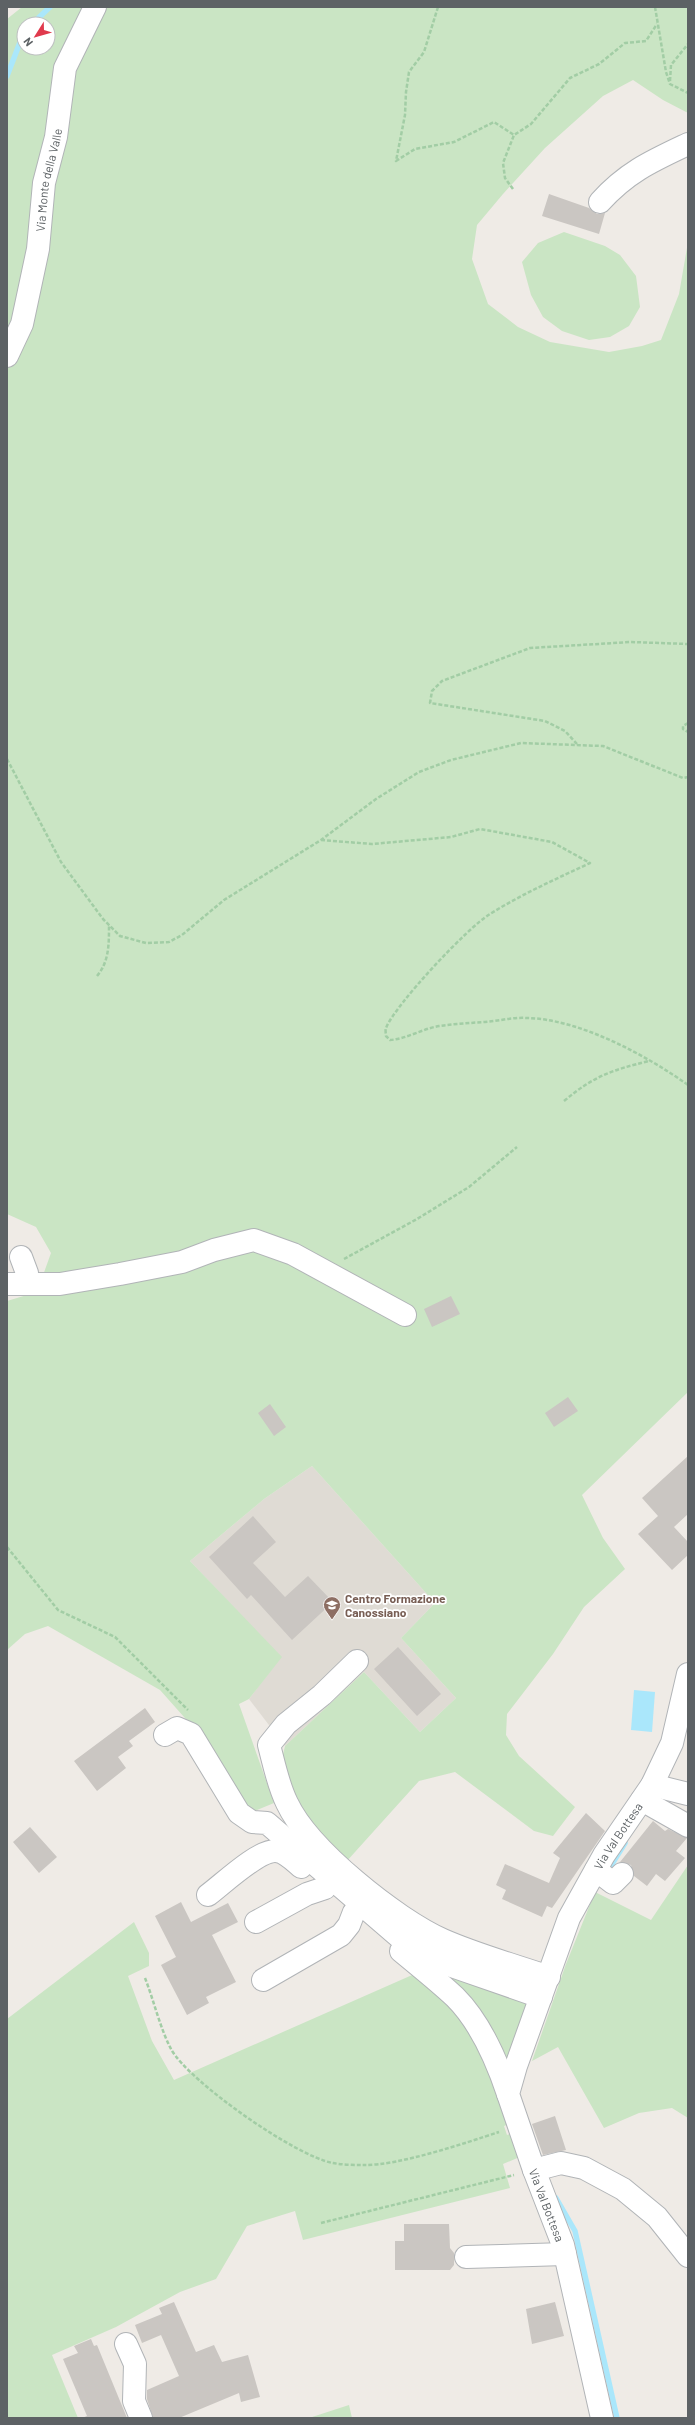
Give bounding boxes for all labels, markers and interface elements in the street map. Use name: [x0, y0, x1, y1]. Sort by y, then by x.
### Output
north arrow: [16, 16, 56, 56]
text: N: [20, 35, 35, 49]
street label: Via Monte della Valle: [33, 128, 64, 232]
place label: Centro Formazione Canossiano: [345, 1591, 446, 1619]
school or university icon: Centro Formazione Canossiano: [322, 1595, 342, 1620]
street label: Via Val Bottesa: [591, 1800, 645, 1872]
street label: Via Val Bottesa: [527, 2166, 567, 2244]

